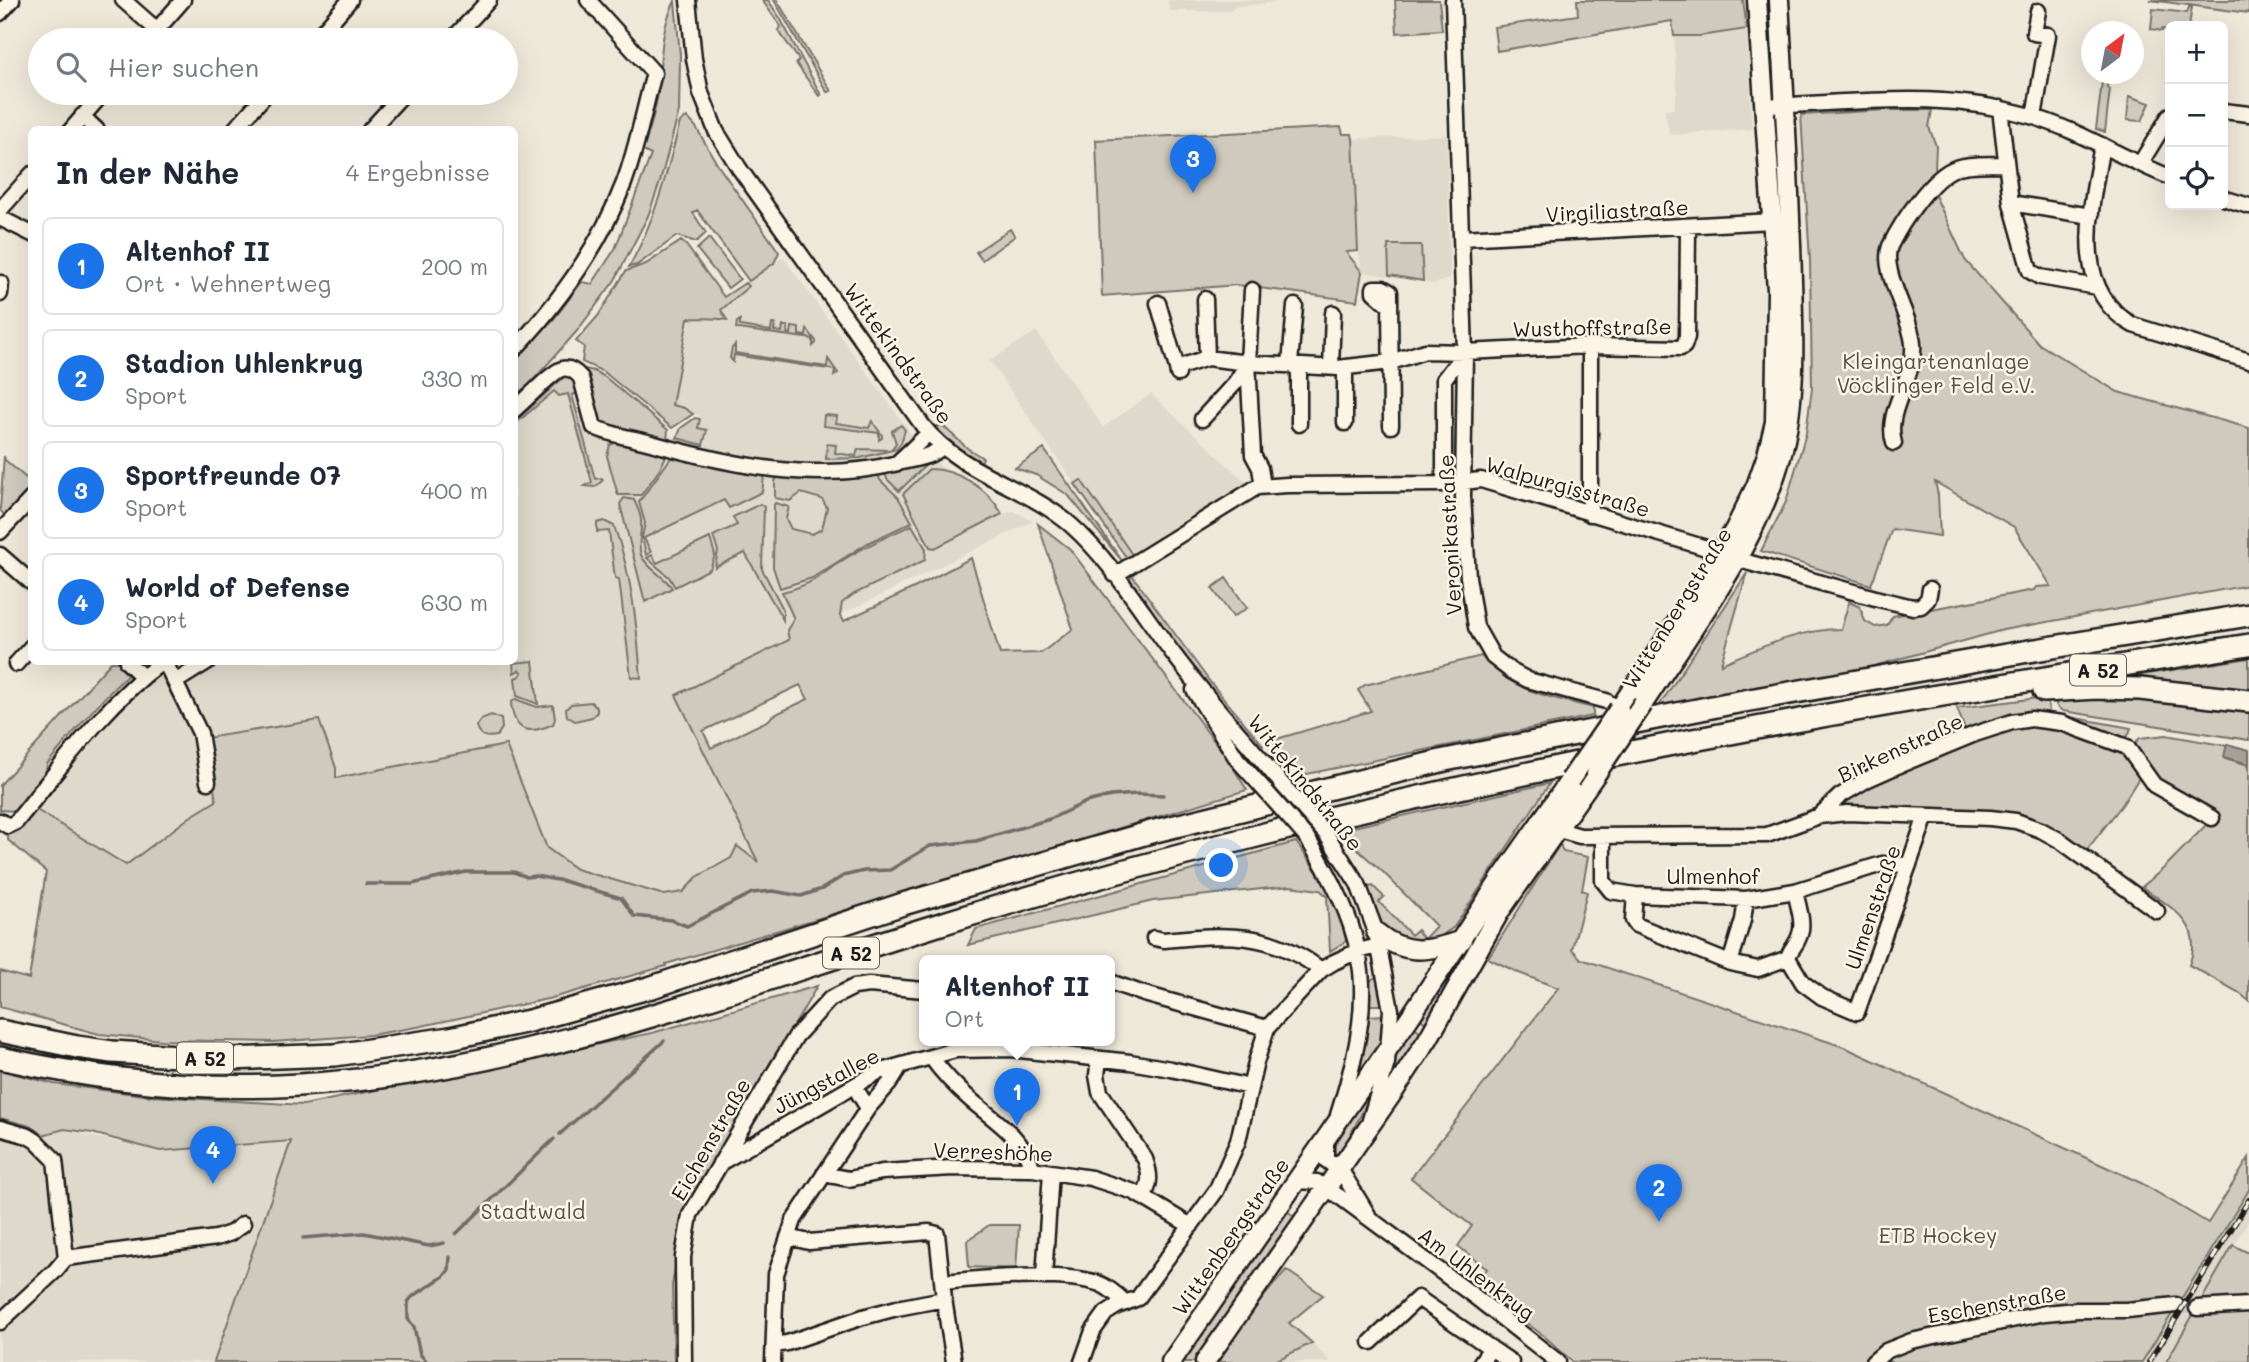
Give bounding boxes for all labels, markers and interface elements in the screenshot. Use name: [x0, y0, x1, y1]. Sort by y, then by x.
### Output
north arrow: [2081, 21, 2144, 84]
map controls: [2165, 21, 2228, 210]
button: +: [2165, 21, 2228, 84]
search box: [28, 28, 518, 105]
icon: search: [52, 48, 90, 86]
text: Hier suchen: [108, 50, 259, 84]
button: −: [2165, 84, 2228, 147]
pin: 3: [1170, 135, 1216, 193]
button: locate: [2165, 147, 2228, 210]
text: In der Nähe: [56, 152, 239, 192]
text: 4 Ergebnisse: [346, 157, 490, 187]
street label: Virgiliastraße: [1545, 193, 1689, 227]
text: Altenhof II: [125, 234, 270, 268]
text: 1: [76, 251, 86, 281]
text: 200 m: [421, 251, 488, 281]
text: Ort · Wehnertweg: [125, 268, 331, 298]
street label: Wittekindstraße: [839, 277, 959, 429]
street label: Wusthoffstraße: [1512, 312, 1672, 342]
text: Stadion Uhlenkrug: [125, 346, 363, 380]
park label: Kleingartenanlage Vöcklinger Feld e.V.: [1837, 347, 2035, 398]
text: 2: [75, 363, 87, 393]
text: 330 m: [421, 363, 488, 393]
text: Sport: [125, 380, 187, 410]
street label: Walpurgisstraße: [1483, 450, 1653, 522]
street label: Veronikastraße: [1431, 454, 1467, 616]
text: Sportfreunde 07: [125, 458, 341, 492]
text: 3: [74, 475, 88, 505]
text: 400 m: [420, 475, 488, 505]
text: Sport: [125, 492, 187, 522]
street label: Wittenbergstraße: [1615, 522, 1737, 694]
text: World of Defense: [125, 570, 350, 604]
text: 4: [74, 587, 88, 617]
text: 630 m: [421, 587, 488, 617]
text: Sport: [125, 604, 187, 634]
road number: A 52: [2070, 654, 2126, 685]
street label: Birkenstraße: [1833, 706, 1967, 788]
street label: Wittekindstraße: [1243, 708, 1369, 856]
street label: Ulmenstraße: [1838, 841, 1906, 973]
your location: [1204, 848, 1238, 882]
street label: Ulmenhof: [1666, 862, 1760, 889]
road number: A 52: [823, 937, 879, 968]
popup: [919, 955, 1115, 1046]
text: Altenhof II: [944, 969, 1090, 1003]
text: Ort: [944, 1003, 984, 1033]
street label: Jüngstallee: [768, 1041, 884, 1119]
road number: A 52: [177, 1042, 233, 1074]
pin: 1: [994, 1068, 1040, 1126]
street label: Eichenstraße: [664, 1073, 756, 1205]
pin: 4: [190, 1126, 236, 1184]
street label: Verreshöhe: [933, 1135, 1053, 1167]
street label: Wittenbergstraße: [1165, 1152, 1295, 1320]
pin: 2: [1636, 1164, 1682, 1222]
park label: Stadtwald: [481, 1197, 585, 1224]
street label: Am Uhlenkrug: [1413, 1220, 1541, 1326]
park label: ETB Hockey: [1879, 1221, 1997, 1248]
street label: Eschenstraße: [1925, 1278, 2069, 1328]

